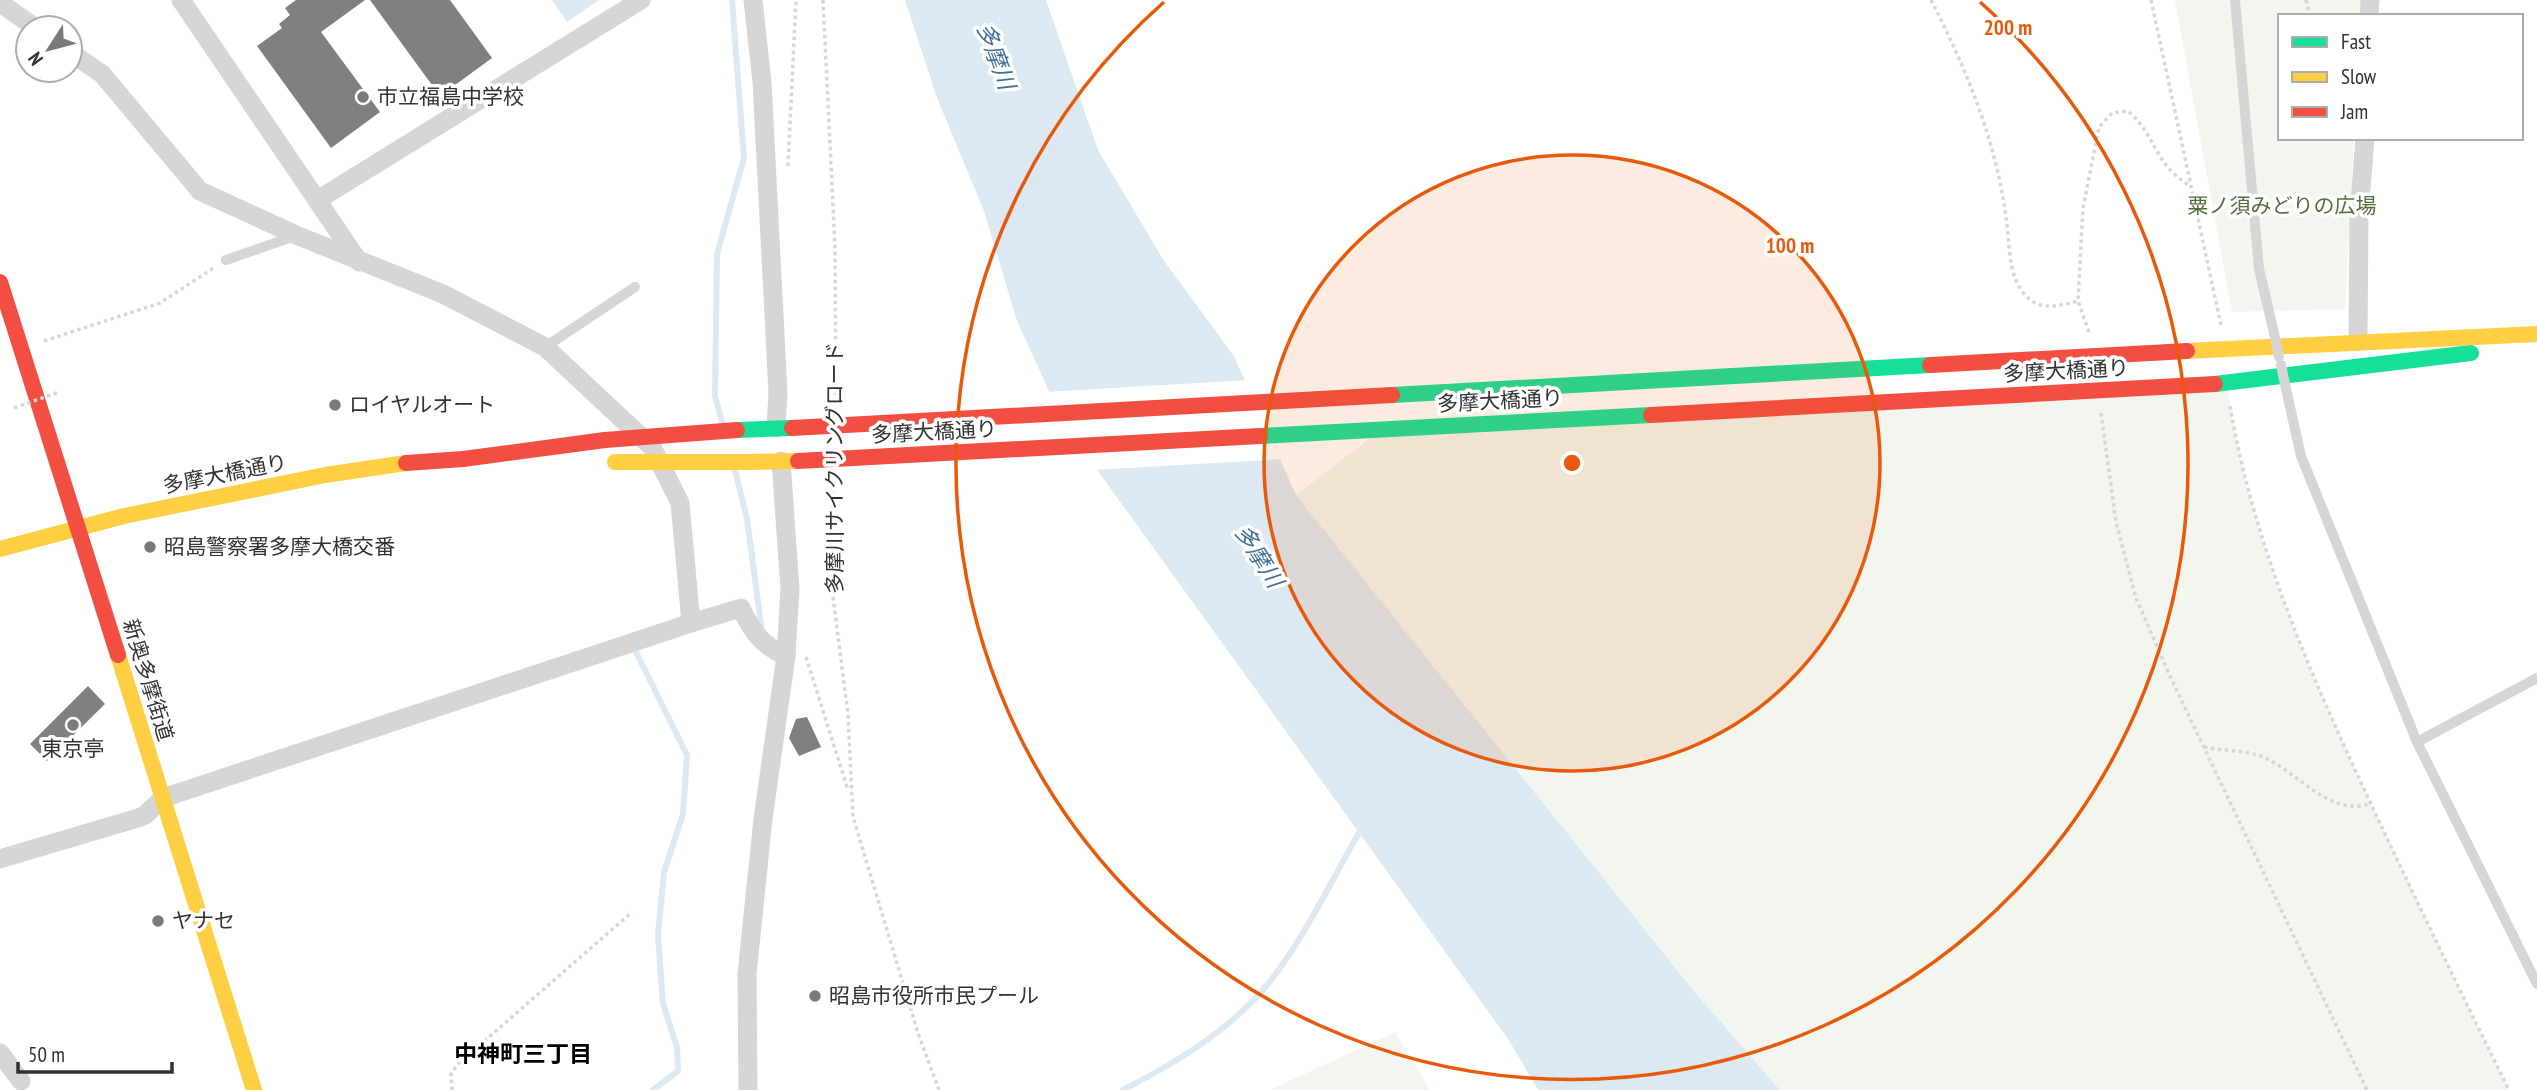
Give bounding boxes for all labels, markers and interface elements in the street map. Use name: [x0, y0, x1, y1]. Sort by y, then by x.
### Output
north arrow: [14, 14, 84, 84]
text: 200 m: [1984, 14, 2032, 41]
legend: [2278, 14, 2523, 140]
water label: 多摩川: [971, 18, 1023, 96]
text: Fast: [2341, 28, 2371, 55]
text: N: [23, 48, 48, 70]
text: Slow: [2341, 63, 2377, 90]
place label: 市立福島中学校: [377, 83, 524, 110]
marker: 市立福島中学校: [355, 89, 371, 105]
text: Jam: [2340, 98, 2368, 125]
park label: 粟ノ須みどりの広場: [2188, 192, 2377, 219]
text: 100 m: [1766, 232, 1814, 259]
street label: 多摩川サイクリングロード: [821, 342, 848, 594]
street label: 多摩大橋通り: [2002, 354, 2130, 387]
street label: 多摩大橋通り: [1436, 384, 1564, 417]
place label: ロイヤルオート: [349, 391, 495, 418]
marker: ロイヤルオート: [327, 397, 343, 413]
street label: 多摩大橋通り: [870, 415, 998, 448]
street label: 多摩大橋通り: [160, 448, 289, 499]
centre of rings: [1560, 451, 1584, 475]
water label: 多摩川: [1229, 519, 1292, 595]
place label: 昭島警察署多摩大橋交番: [164, 533, 395, 560]
marker: 昭島警察署多摩大橋交番: [142, 539, 158, 555]
street label: 新奥多摩街道: [117, 616, 180, 744]
marker: 東京亭: [65, 717, 81, 733]
place label: 東京亭: [42, 735, 105, 762]
place label: ヤナセ: [172, 907, 235, 934]
marker: ヤナセ: [150, 913, 166, 929]
place label: 昭島市役所市民プール: [829, 982, 1039, 1009]
marker: 昭島市役所市民プール: [807, 988, 823, 1004]
scale bar: [18, 1030, 172, 1074]
district label: 中神町三丁目: [454, 1039, 592, 1068]
text: 50 m: [28, 1041, 65, 1068]

